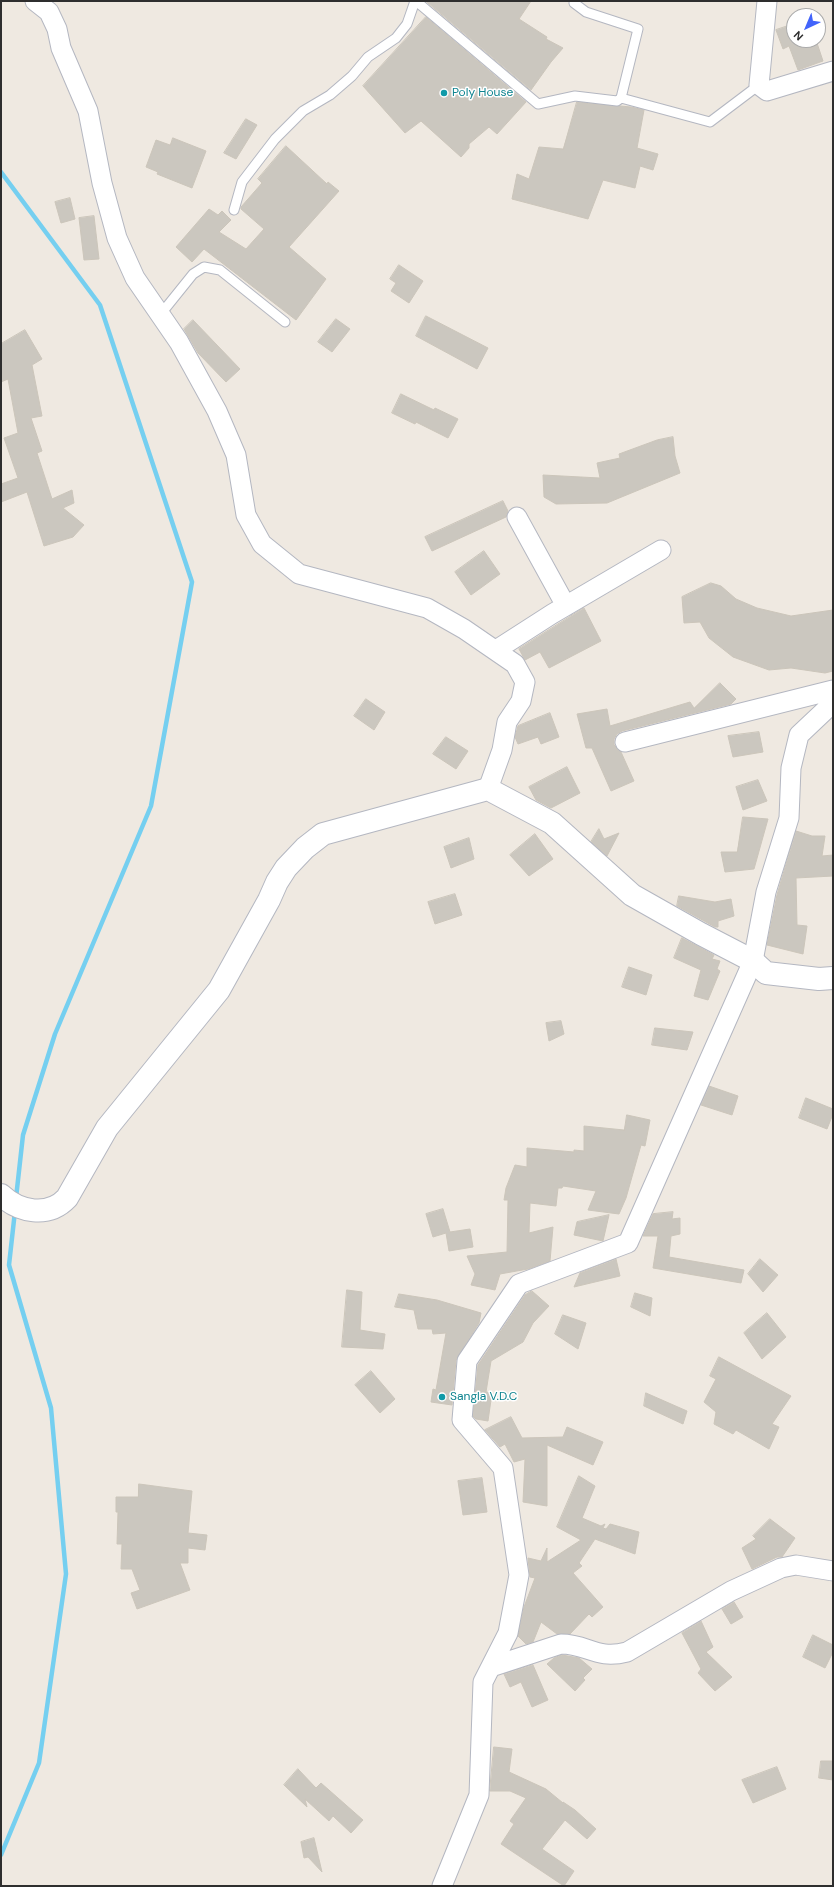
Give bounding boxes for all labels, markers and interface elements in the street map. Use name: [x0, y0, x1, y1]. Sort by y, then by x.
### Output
north arrow: [786, 8, 826, 48]
text: N: [791, 28, 806, 44]
place label: Poly House: [452, 86, 513, 100]
marker: Poly House: [439, 88, 449, 98]
place label: Sangla V.D.C: [450, 1390, 517, 1404]
marker: Sangla V.D.C: [437, 1392, 447, 1402]

